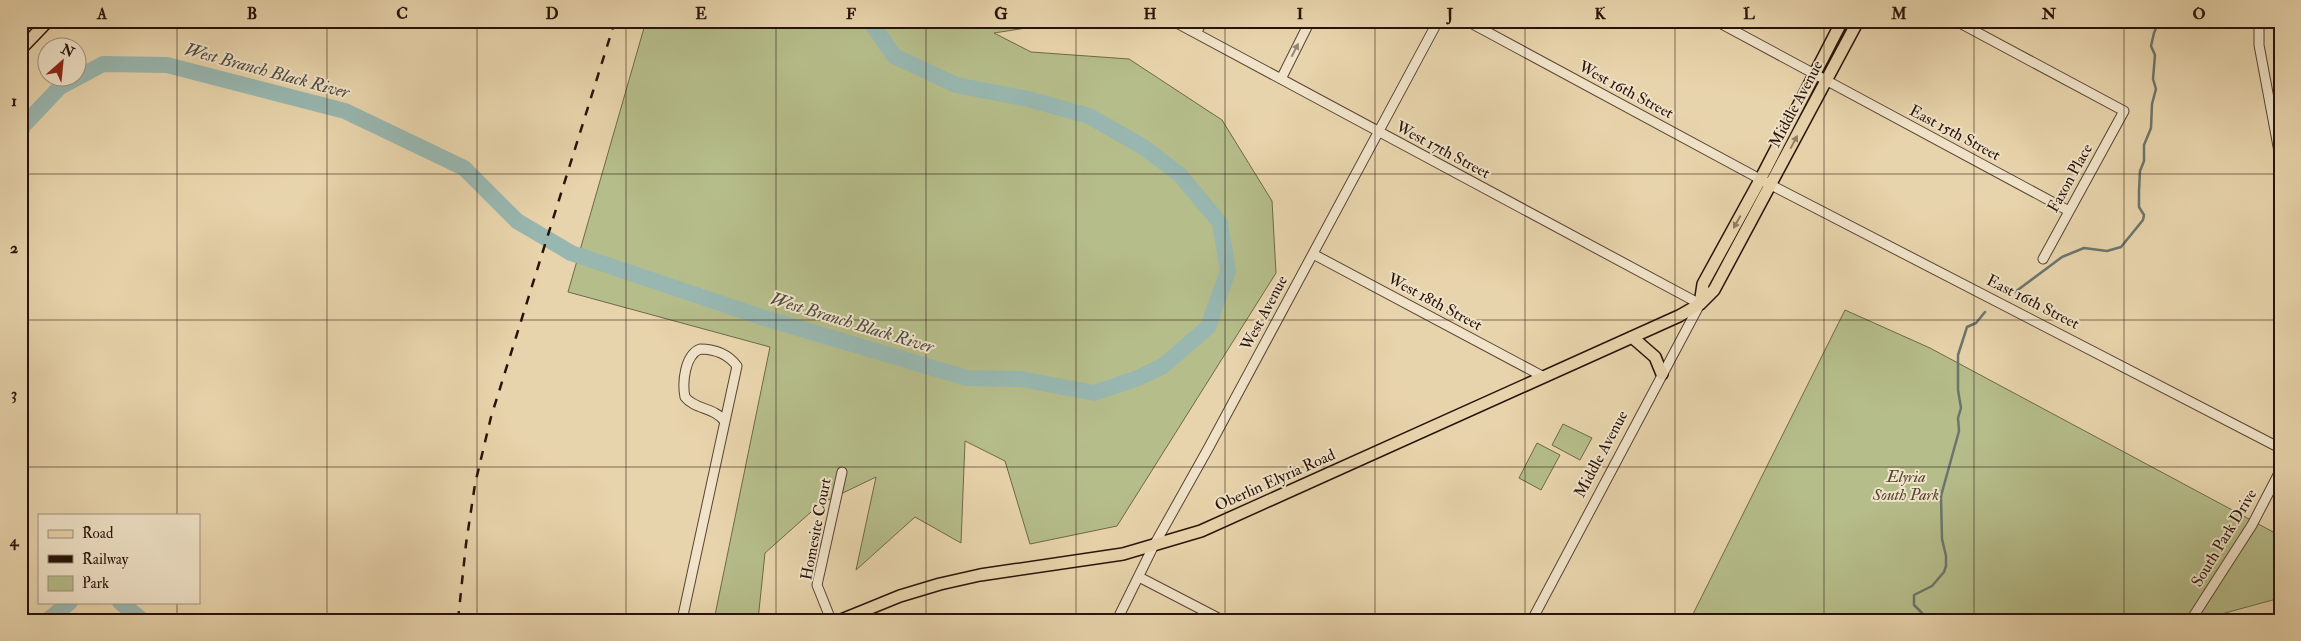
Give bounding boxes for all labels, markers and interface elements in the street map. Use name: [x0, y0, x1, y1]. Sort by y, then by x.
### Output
text: A: [96, 4, 108, 24]
text: B: [247, 4, 257, 24]
text: C: [396, 4, 408, 24]
text: D: [545, 4, 559, 24]
text: E: [695, 4, 707, 24]
text: F: [846, 4, 856, 24]
text: G: [994, 4, 1008, 24]
text: H: [1143, 4, 1157, 24]
text: I: [1297, 4, 1304, 24]
text: J: [1446, 4, 1454, 25]
text: K: [1594, 4, 1606, 24]
text: L: [1743, 4, 1755, 24]
text: M: [1890, 4, 1907, 24]
text: N: [2041, 4, 2057, 24]
text: O: [2192, 4, 2206, 24]
north arrow: [38, 38, 88, 88]
water label: West Branch Black River: [182, 38, 353, 104]
text: N: [57, 40, 78, 61]
one-way arrow: [1291, 43, 1299, 57]
street label: West 16th Street: [1574, 56, 1677, 123]
street label: Middle Avenue: [1765, 57, 1827, 151]
text: 1: [11, 91, 17, 111]
street label: East 15th Street: [1906, 101, 2004, 165]
street label: West 17th Street: [1391, 116, 1494, 183]
one-way arrow: [1790, 135, 1798, 150]
street label: Faxon Place: [2043, 140, 2097, 216]
one-way arrow: [1732, 216, 1741, 229]
text: 2: [10, 238, 18, 258]
street label: West 18th Street: [1383, 268, 1486, 335]
street label: East 16th Street: [1983, 270, 2083, 334]
street label: West Avenue: [1235, 272, 1292, 355]
water label: West Branch Black River: [767, 287, 938, 359]
text: 3: [11, 384, 17, 404]
street label: Middle Avenue: [1570, 407, 1632, 501]
street label: Oberlin Elyria Road: [1212, 444, 1338, 516]
park label: Elyria South Park: [1872, 467, 1940, 505]
street label: Homesite Court: [796, 476, 836, 582]
street label: South Park Drive: [2187, 485, 2261, 591]
legend: [38, 514, 200, 604]
text: Road: [82, 524, 114, 543]
text: 4: [9, 531, 20, 551]
text: Railway: [82, 550, 129, 569]
text: Park: [82, 574, 109, 593]

